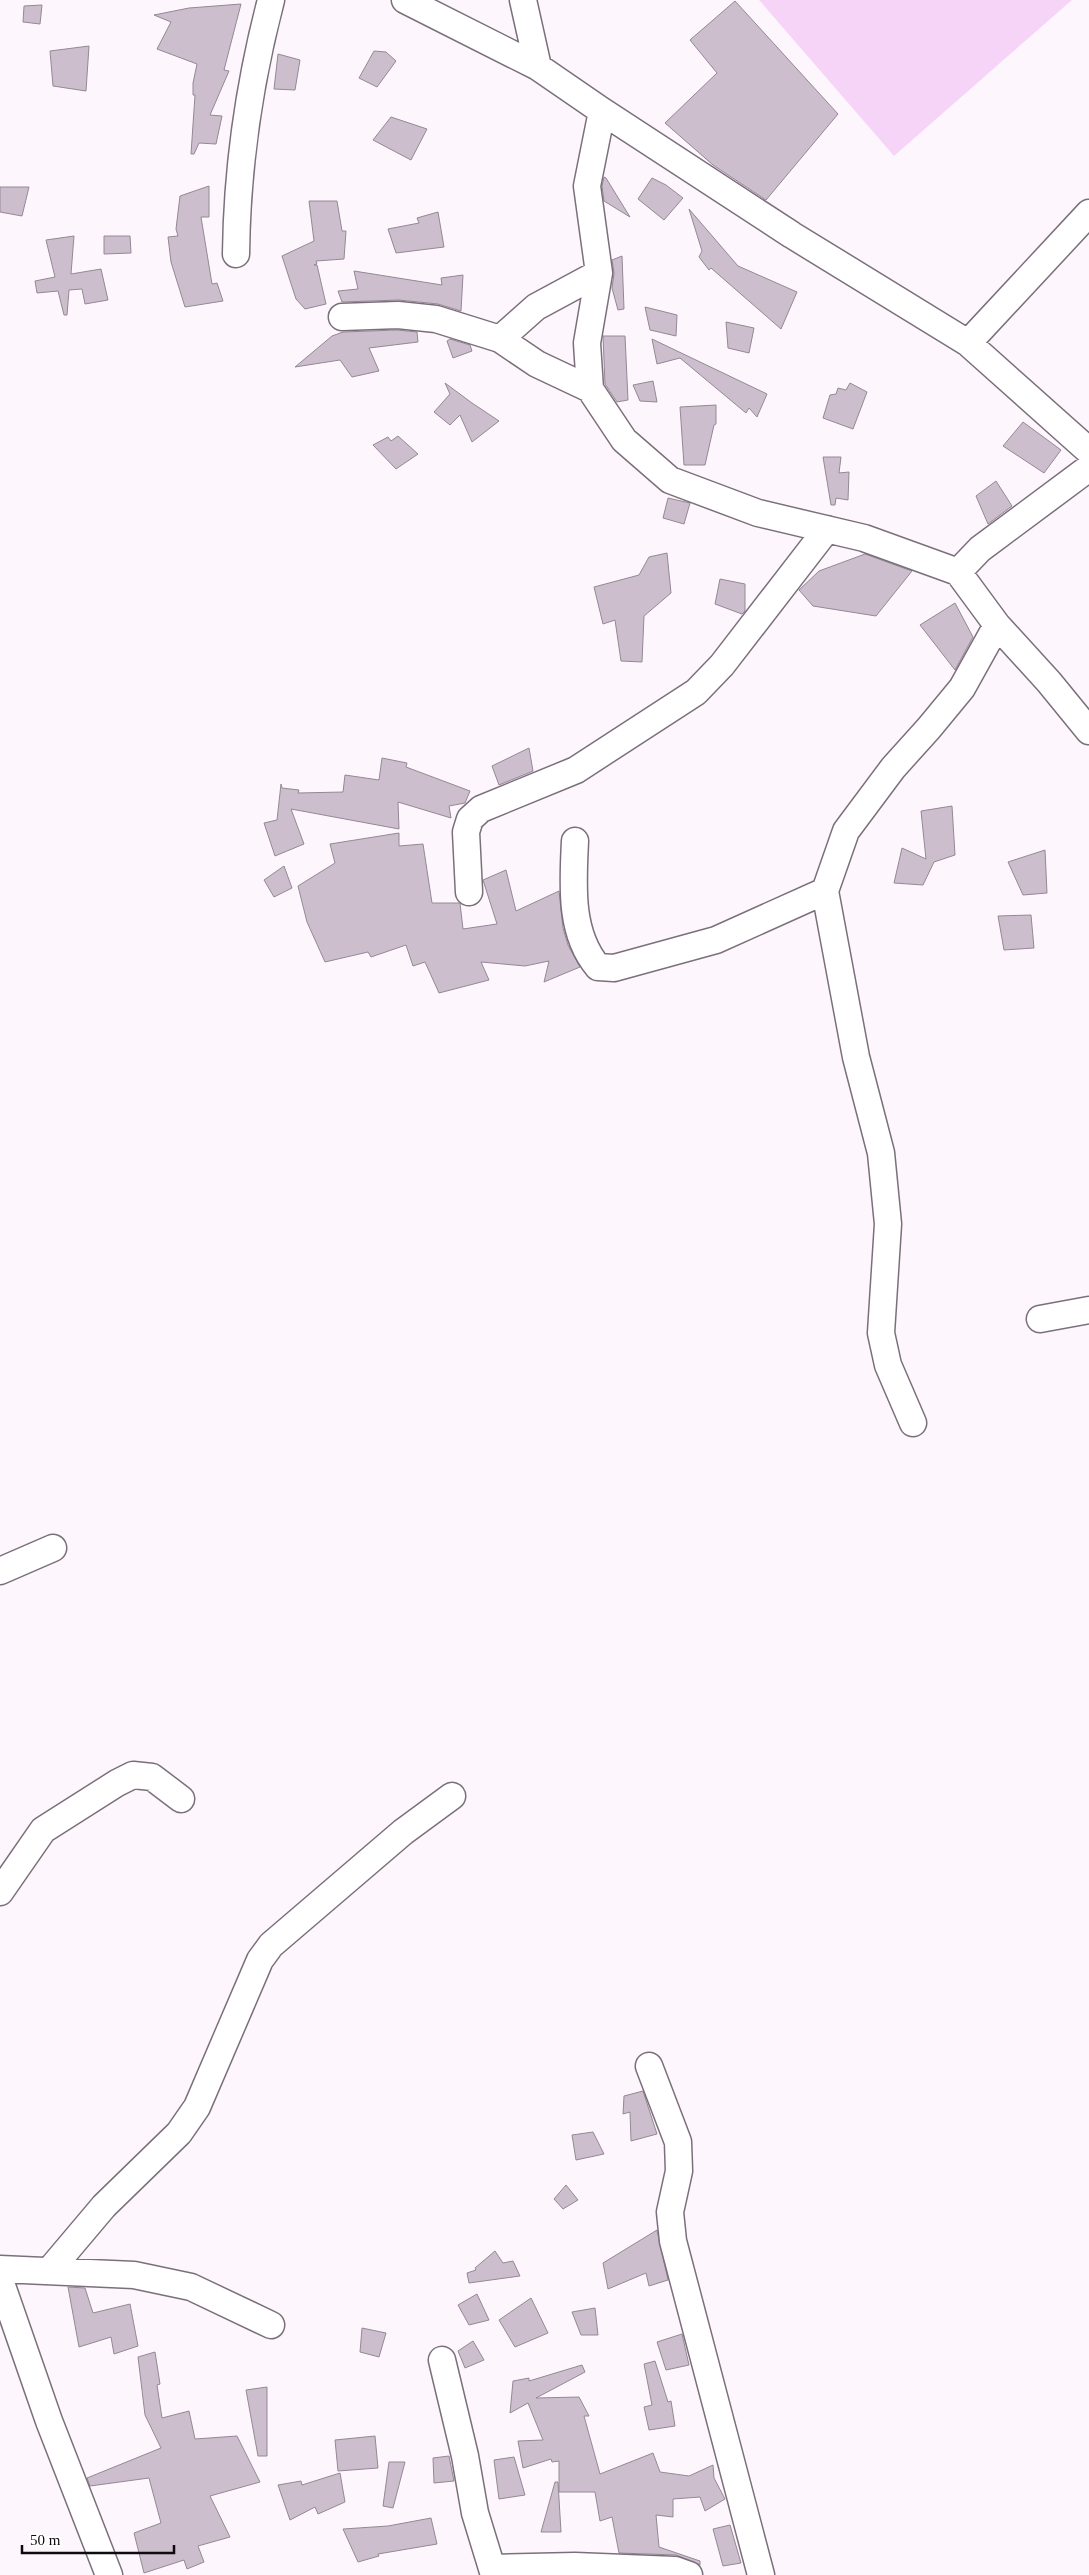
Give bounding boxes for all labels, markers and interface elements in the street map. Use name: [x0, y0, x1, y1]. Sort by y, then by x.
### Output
scale bar: [22, 2522, 175, 2554]
text: 50 m: [30, 2532, 61, 2548]

